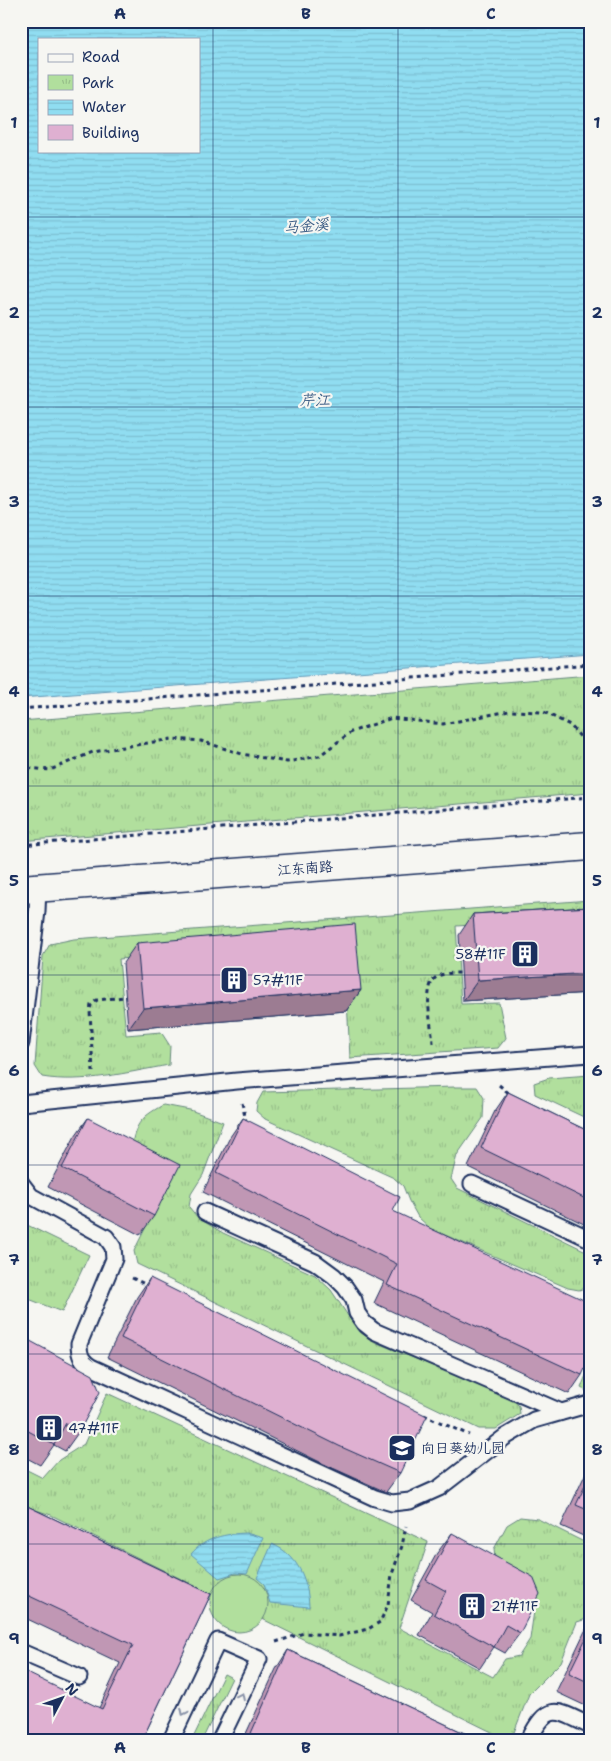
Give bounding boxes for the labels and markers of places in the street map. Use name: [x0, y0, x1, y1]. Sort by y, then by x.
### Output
building icon: 58#11F: [510, 939, 540, 969]
place label: 58#11F: [456, 945, 506, 963]
building icon: 57#11F: [219, 965, 249, 995]
place label: 57#11F: [253, 971, 303, 989]
building icon: 47#11F: [34, 1413, 64, 1443]
place label: 47#11F: [68, 1419, 119, 1437]
school or university icon: 向日葵幼儿园: [387, 1433, 417, 1463]
place label: 向日葵幼儿园: [421, 1439, 505, 1457]
building icon: 21#11F: [457, 1591, 487, 1621]
place label: 21#11F: [491, 1597, 538, 1615]

